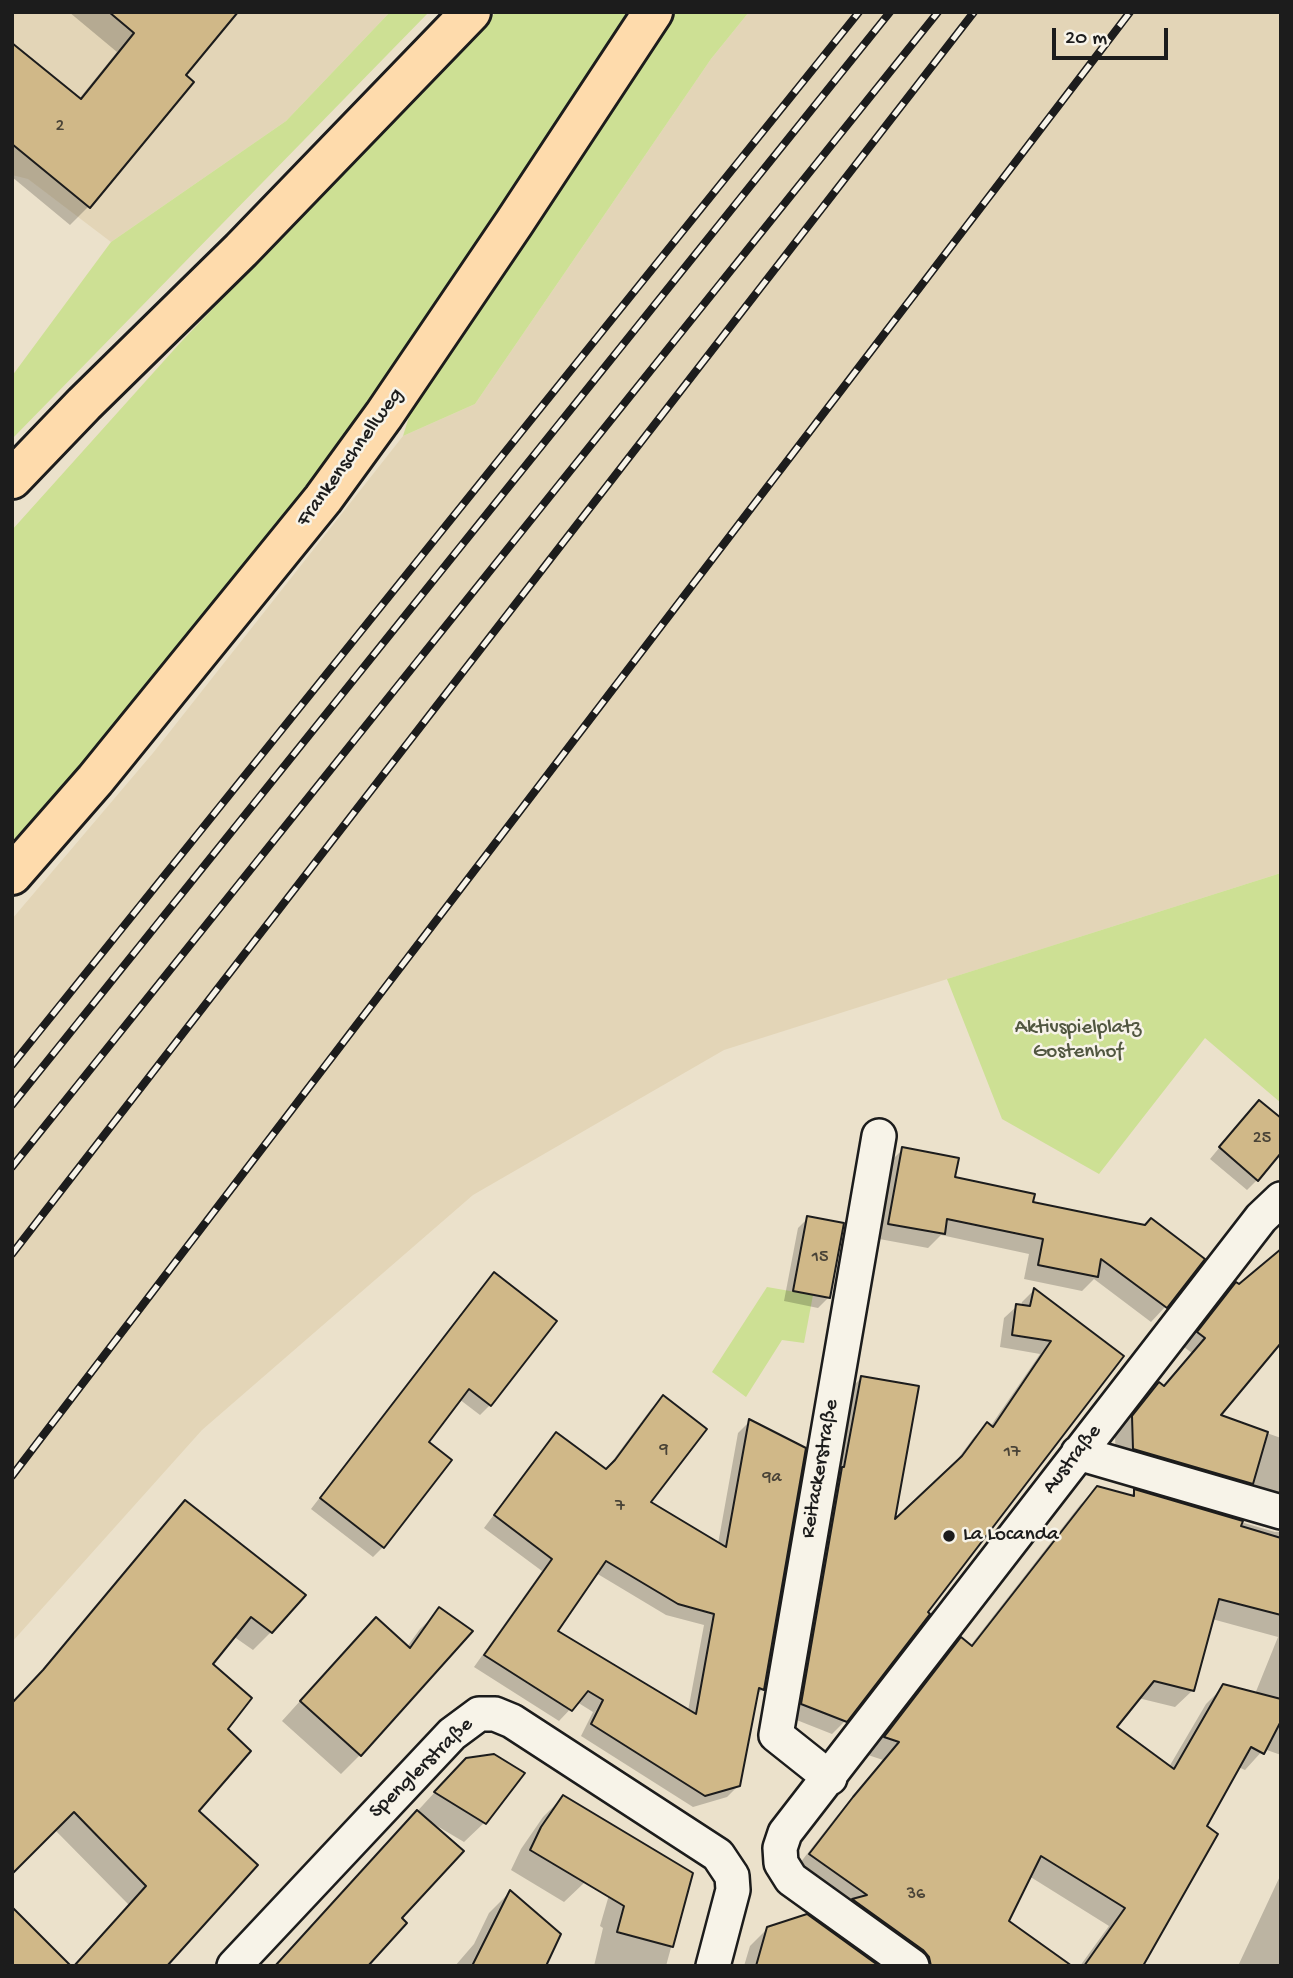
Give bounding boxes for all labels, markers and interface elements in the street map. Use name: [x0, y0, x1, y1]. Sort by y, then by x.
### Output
scale bar: [1055, 14, 1170, 58]
text: 20 m: [1065, 27, 1107, 52]
house number: 2: [56, 116, 64, 138]
street label: Frankenschnellweg: [292, 384, 410, 532]
park label: Aktivspielplatz Gostenhof: [1015, 1016, 1141, 1066]
house number: 25: [1253, 1128, 1271, 1150]
house number: 15: [812, 1247, 828, 1269]
street label: Reitackerstraße: [796, 1398, 846, 1540]
street label: Austraße: [1038, 1420, 1108, 1500]
house number: 9: [659, 1439, 669, 1461]
house number: 17: [1004, 1442, 1020, 1464]
house number: 9a: [762, 1467, 782, 1489]
house number: 7: [615, 1496, 625, 1518]
place label: La Locanda: [963, 1523, 1059, 1549]
marker: La Locanda: [941, 1528, 957, 1544]
street label: Spenglerstraße: [365, 1713, 479, 1825]
house number: 36: [907, 1884, 925, 1906]

